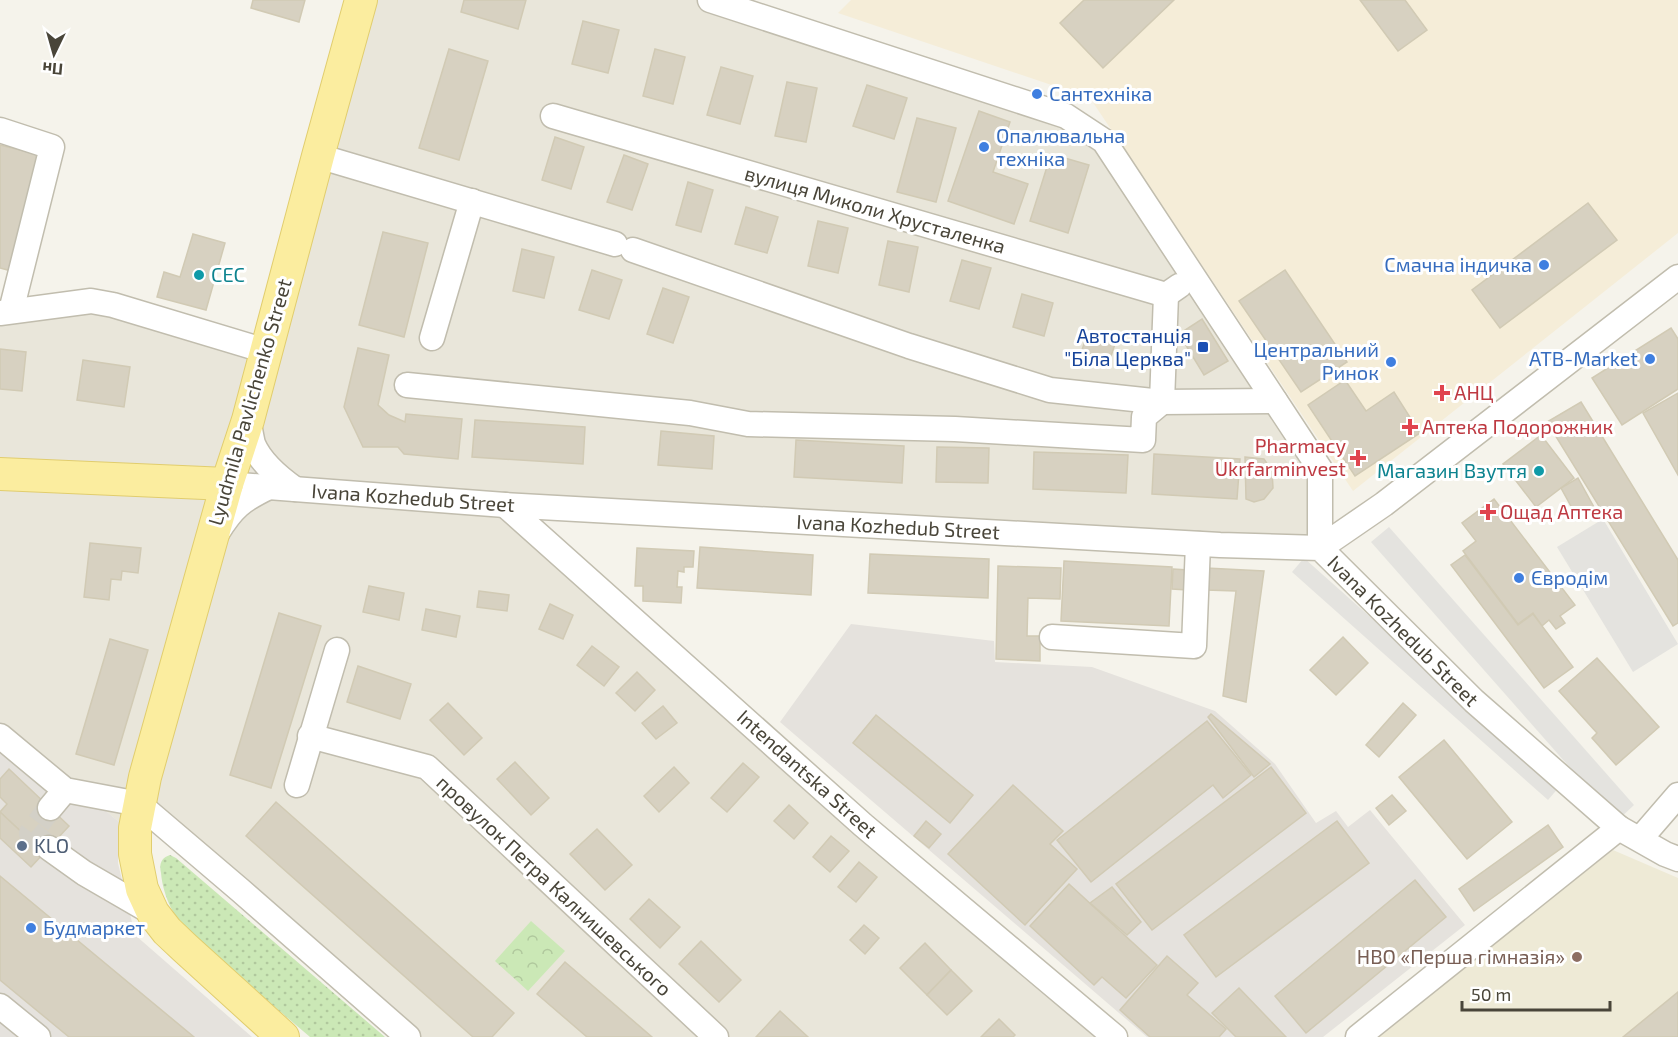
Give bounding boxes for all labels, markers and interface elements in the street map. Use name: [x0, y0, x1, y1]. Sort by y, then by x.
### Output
north arrow: [24, 24, 84, 84]
text: Пн: [41, 59, 64, 80]
place label: Сантехніка: [1049, 81, 1152, 105]
marker: Сантехніка: [1030, 87, 1044, 101]
place label: Опалювальна техніка: [996, 123, 1125, 170]
marker: Опалювальна техніка: [977, 140, 991, 154]
street label: вулиця Миколи Хрусталенка: [742, 160, 1008, 259]
place label: Смачна індичка: [1384, 252, 1532, 276]
marker: Смачна індичка: [1537, 258, 1551, 272]
place label: СЕС: [211, 262, 245, 286]
marker: СЕС: [192, 268, 206, 282]
street label: Lyudmila Pavlichenko Street: [202, 275, 296, 528]
place label: Автостанція "Біла Церква": [1064, 323, 1191, 370]
place label: Центральний Ринок: [1254, 337, 1379, 384]
marker: Автостанція "Біла Церква": [1196, 340, 1210, 354]
place label: ATB-Market: [1529, 346, 1638, 370]
marker: ATB-Market: [1643, 352, 1657, 366]
marker: Центральний Ринок: [1384, 355, 1398, 369]
place label: АНЦ: [1454, 380, 1494, 404]
marker: АНЦ: [1435, 386, 1449, 400]
place label: Аптека Подорожник: [1422, 414, 1613, 438]
marker: Аптека Подорожник: [1403, 420, 1417, 434]
place label: Pharmacy Ukrfarminvest: [1215, 433, 1346, 480]
marker: Pharmacy Ukrfarminvest: [1351, 451, 1365, 465]
place label: Магазин Взуття: [1377, 458, 1527, 483]
marker: Магазин Взуття: [1532, 464, 1546, 478]
street label: Ivana Kozhedub Street: [311, 478, 516, 516]
place label: Ощад Аптека: [1500, 499, 1623, 523]
marker: Ощад Аптека: [1481, 505, 1495, 519]
street label: Ivana Kozhedub Street: [796, 509, 1001, 543]
street label: Ivana Kozhedub Street: [1323, 550, 1484, 711]
place label: Євродім: [1531, 565, 1608, 589]
marker: Євродім: [1512, 571, 1526, 585]
street label: Intendantska Street: [733, 704, 883, 843]
street label: провулок Петра Калнишевського: [432, 770, 677, 1001]
place label: KLO: [34, 833, 69, 857]
marker: KLO: [15, 839, 29, 853]
place label: Будмаркет: [43, 915, 145, 940]
marker: Будмаркет: [24, 921, 38, 935]
place label: НВО «Перша гімназія»: [1357, 944, 1565, 968]
marker: НВО «Перша гімназія»: [1570, 950, 1584, 964]
scale bar: [1462, 974, 1610, 1012]
text: 50 m: [1471, 983, 1511, 1005]

